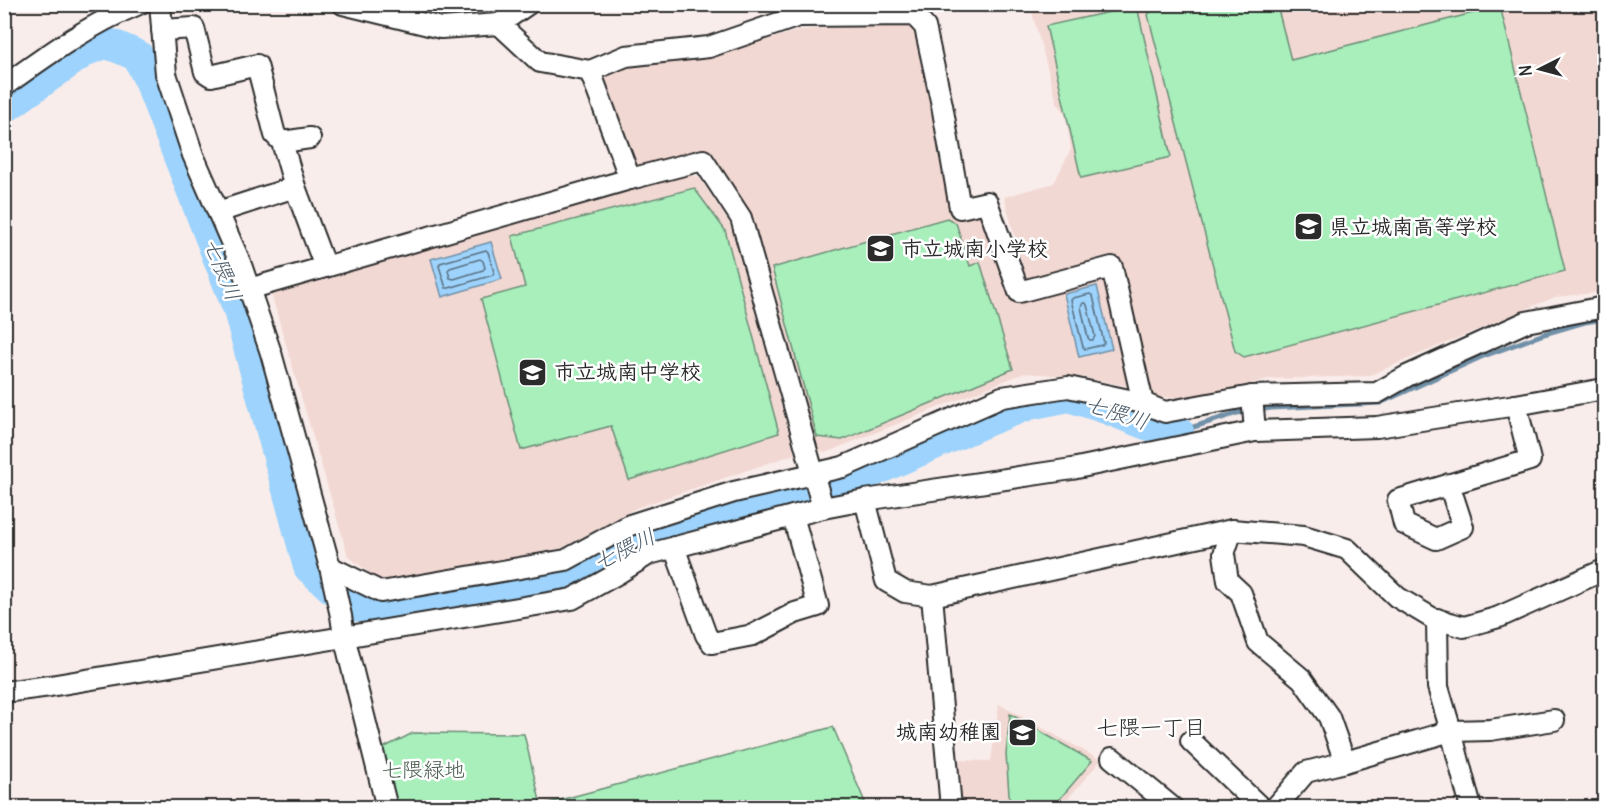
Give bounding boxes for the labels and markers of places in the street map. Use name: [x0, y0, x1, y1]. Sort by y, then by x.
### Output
school or university icon: 県立城南高等学校: [1292, 211, 1324, 243]
place label: 県立城南高等学校: [1329, 213, 1497, 240]
school or university icon: 市立城南小学校: [864, 233, 896, 265]
place label: 市立城南小学校: [901, 235, 1048, 262]
school or university icon: 市立城南中学校: [517, 356, 549, 388]
place label: 市立城南中学校: [554, 358, 701, 385]
school or university icon: 城南幼稚園: [1006, 716, 1038, 748]
place label: 城南幼稚園: [896, 718, 1001, 745]

